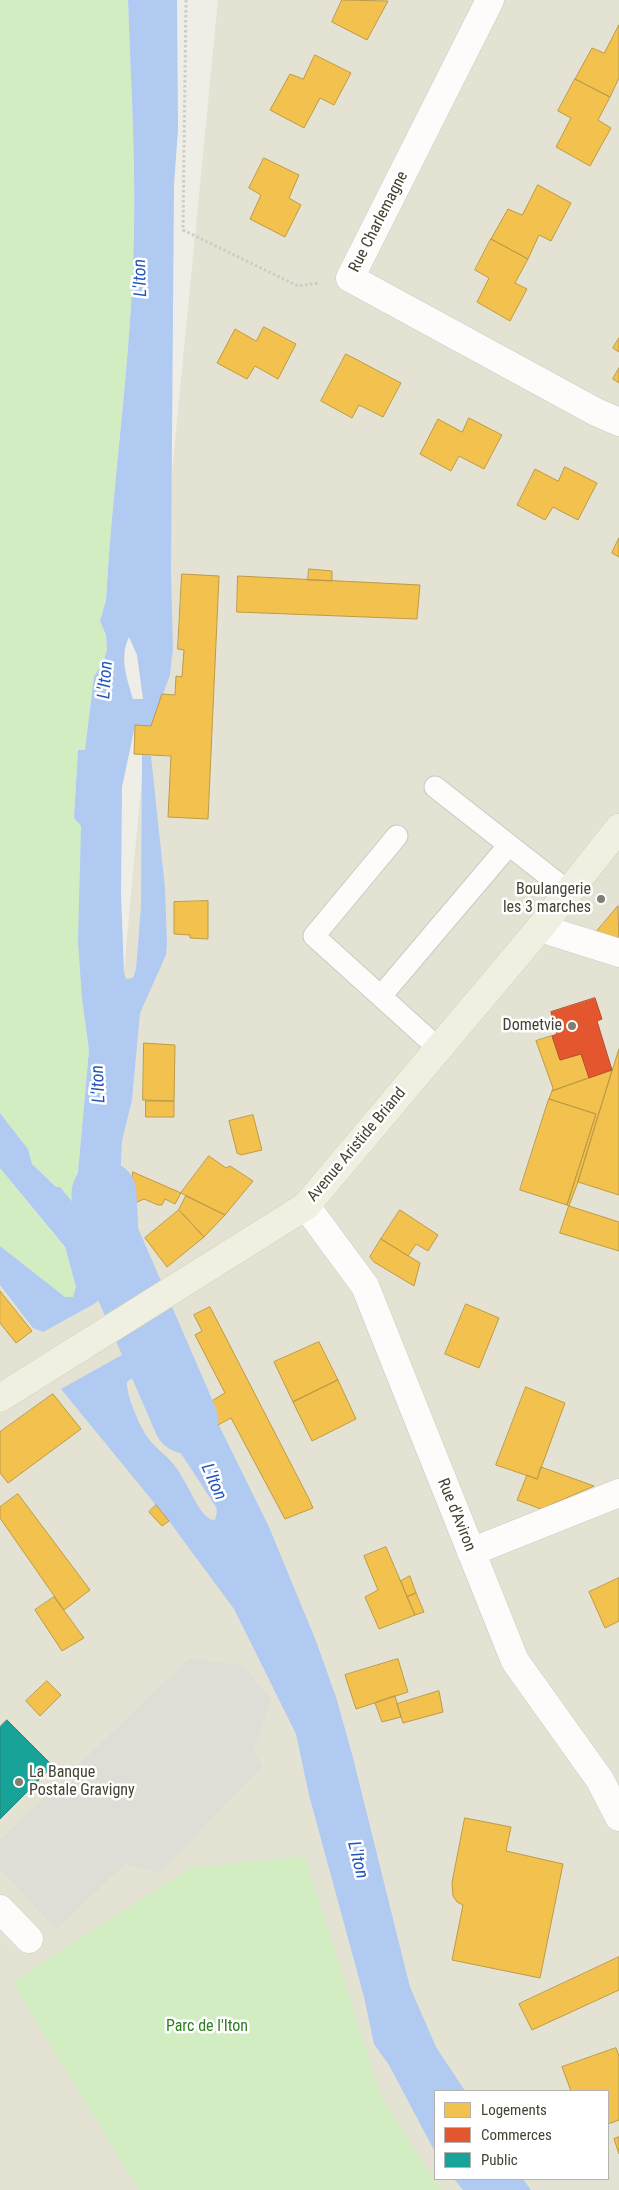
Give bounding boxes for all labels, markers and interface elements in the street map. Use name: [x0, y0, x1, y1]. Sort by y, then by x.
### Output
street label: Rue Charlemagne: [345, 168, 413, 276]
water label: L'Iton: [130, 259, 152, 297]
water label: L'Iton: [94, 660, 118, 700]
place label: Boulangerie les 3 marches: [503, 880, 591, 918]
marker: Boulangerie les 3 marches: [595, 893, 607, 905]
place label: Dometvie: [503, 1016, 562, 1036]
marker: Dometvie: [566, 1020, 578, 1032]
water label: L'Iton: [87, 1064, 111, 1104]
street label: Avenue Aristide Briand: [304, 1084, 410, 1206]
water label: L'Iton: [195, 1460, 231, 1504]
street label: Rue d'Aviron: [433, 1476, 479, 1554]
place label: La Banque Postale Gravigny: [29, 1763, 135, 1801]
marker: La Banque Postale Gravigny: [13, 1776, 25, 1788]
water label: L'Iton: [342, 1839, 372, 1881]
park label: Parc de l'Iton: [166, 2017, 248, 2037]
legend: [434, 2090, 609, 2180]
text: Logements: [481, 2101, 547, 2119]
text: Commerces: [481, 2126, 552, 2144]
text: Public: [481, 2151, 518, 2169]

